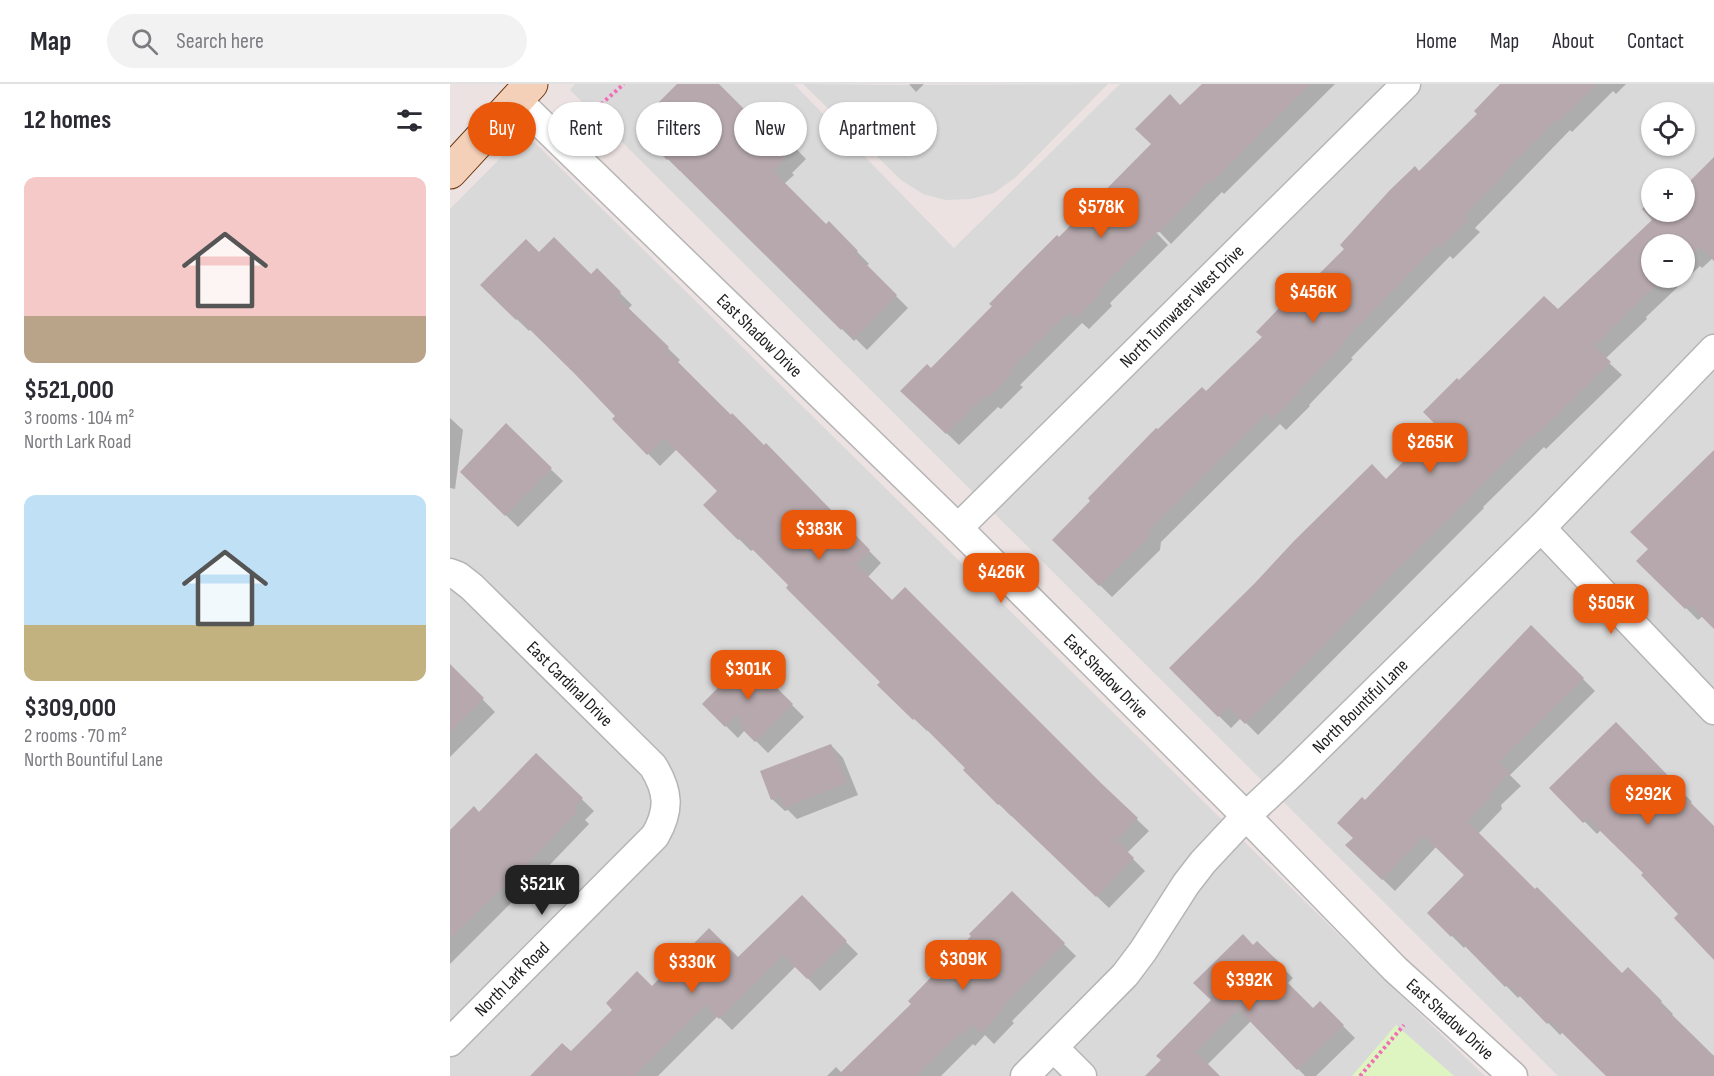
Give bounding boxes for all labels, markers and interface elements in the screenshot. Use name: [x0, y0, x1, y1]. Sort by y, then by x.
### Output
search box: [107, 14, 527, 68]
text: Map: [30, 25, 71, 58]
icon: search: [128, 25, 161, 58]
text: Search here: [176, 28, 264, 55]
text: Home: [1416, 29, 1457, 54]
text: Map: [1490, 29, 1519, 54]
text: About: [1552, 29, 1594, 54]
text: Contact: [1627, 29, 1684, 54]
chip: Buy: [468, 102, 536, 156]
chip: Rent: [548, 102, 624, 156]
chip: Filters: [636, 102, 722, 156]
chip: New: [734, 102, 807, 156]
chip: Apartment: [819, 102, 937, 156]
map controls: [1641, 102, 1695, 288]
button: locate: [1641, 102, 1695, 156]
icon: filters: [393, 104, 426, 137]
text: 12 homes: [24, 105, 111, 136]
button: +: [1641, 168, 1695, 222]
pin: $578K: [1059, 188, 1143, 239]
text: $578K: [1078, 195, 1124, 219]
icon: home: [171, 216, 279, 324]
button: −: [1641, 234, 1695, 288]
street label: North Tumwater West Drive: [1116, 241, 1248, 372]
pin: $456K: [1271, 273, 1355, 324]
text: $456K: [1289, 280, 1337, 304]
street label: East Shadow Drive: [712, 290, 806, 382]
text: $521,000: [24, 375, 114, 406]
text: 3 rooms · 104 m²: [24, 406, 134, 430]
pin: $265K: [1388, 423, 1472, 474]
text: North Lark Road: [24, 430, 131, 454]
text: $265K: [1406, 430, 1454, 454]
pin: $383K: [777, 510, 861, 561]
text: $383K: [795, 517, 843, 541]
icon: home: [171, 534, 279, 642]
pin: $426K: [959, 553, 1043, 604]
text: $426K: [977, 560, 1025, 584]
pin: $505K: [1569, 584, 1653, 635]
text: $505K: [1587, 591, 1635, 615]
street label: East Shadow Drive: [1059, 630, 1152, 723]
street label: East Cardinal Drive: [522, 637, 617, 731]
pin: $301K: [706, 650, 790, 701]
street label: North Bountiful Lane: [1308, 655, 1413, 758]
text: $301K: [725, 657, 771, 681]
text: $309,000: [24, 693, 116, 724]
text: 2 rooms · 70 m²: [24, 724, 127, 748]
text: North Bountiful Lane: [24, 748, 163, 772]
pin: $292K: [1606, 775, 1690, 826]
text: $292K: [1624, 782, 1672, 806]
pin: $521K: [500, 865, 584, 916]
text: $521K: [519, 872, 565, 896]
street label: North Lark Road: [471, 938, 554, 1021]
pin: $309K: [921, 940, 1005, 991]
pin: $330K: [650, 943, 734, 994]
text: $309K: [939, 947, 987, 971]
text: $330K: [668, 950, 716, 974]
pin: $392K: [1207, 961, 1291, 1012]
text: $392K: [1225, 968, 1273, 992]
street label: East Shadow Drive: [1402, 975, 1498, 1064]

